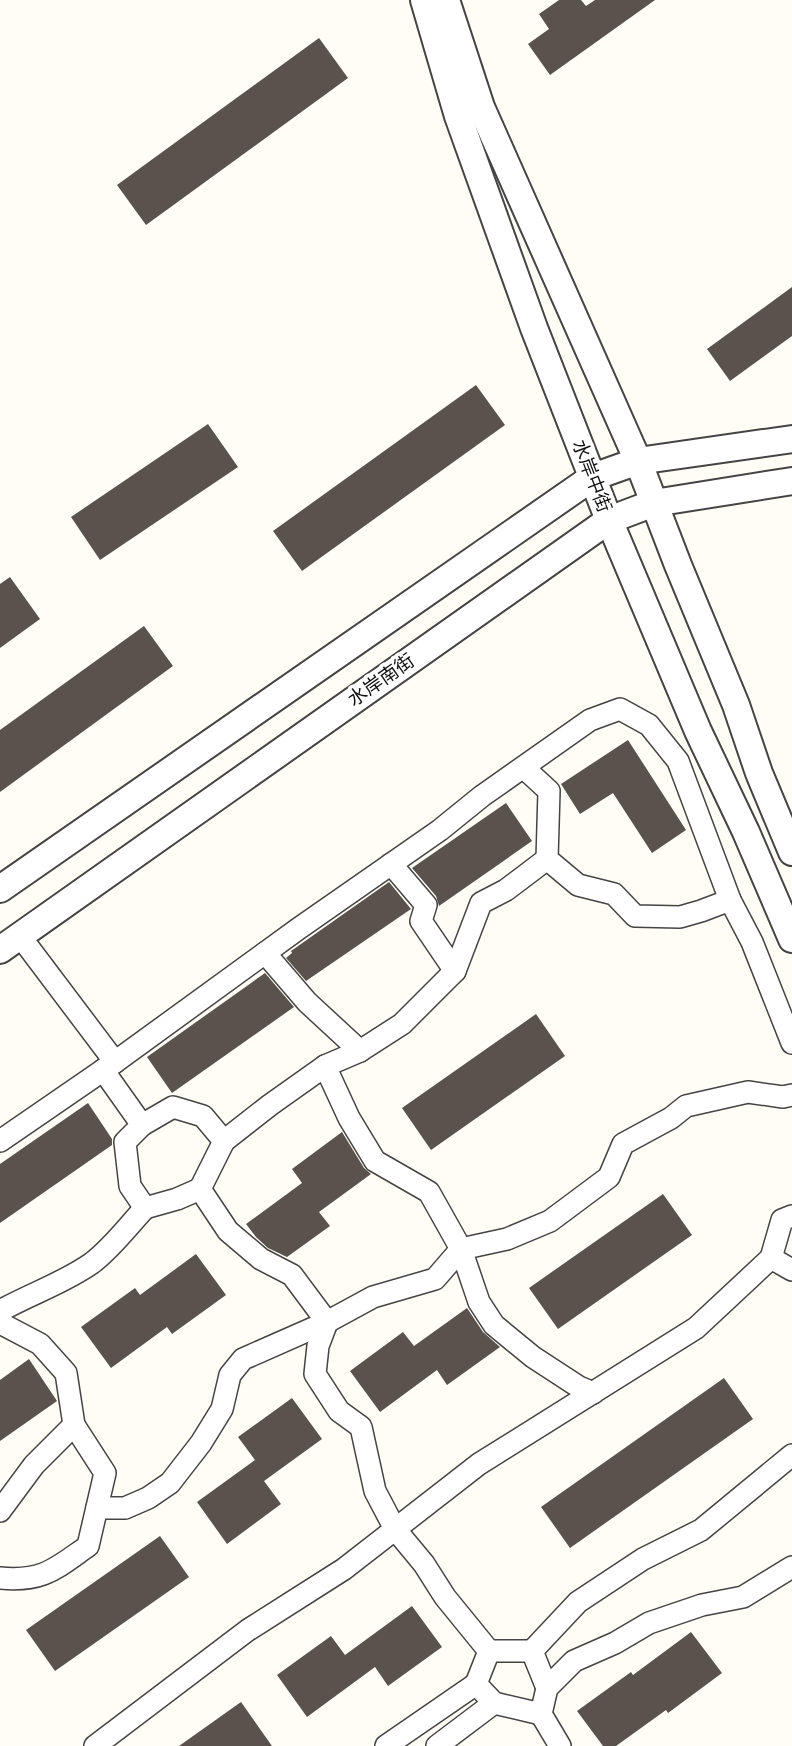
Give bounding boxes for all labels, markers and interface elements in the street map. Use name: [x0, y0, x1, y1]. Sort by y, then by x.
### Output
street label: 水岸中街: [568, 436, 616, 516]
street label: 水岸南街: [343, 649, 419, 711]

